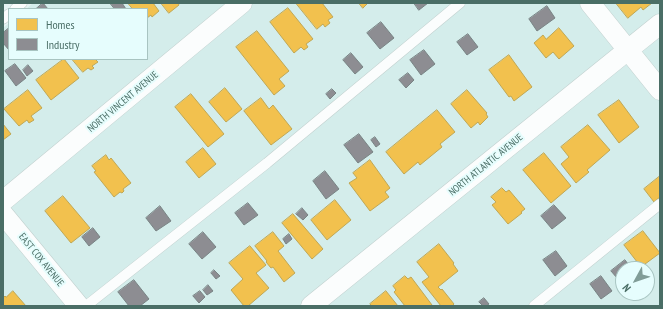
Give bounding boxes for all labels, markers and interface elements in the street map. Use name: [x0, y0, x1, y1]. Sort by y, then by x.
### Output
legend: [8, 8, 148, 60]
text: Homes: [46, 17, 74, 32]
text: Industry: [46, 37, 80, 52]
street label: NORTH VINCENT AVENUE: [85, 69, 161, 135]
street label: NORTH ATLANTIC AVENUE: [447, 131, 525, 199]
street label: EAST COX AVENUE: [16, 231, 66, 289]
north arrow: [615, 261, 655, 301]
text: N: [619, 281, 634, 295]

